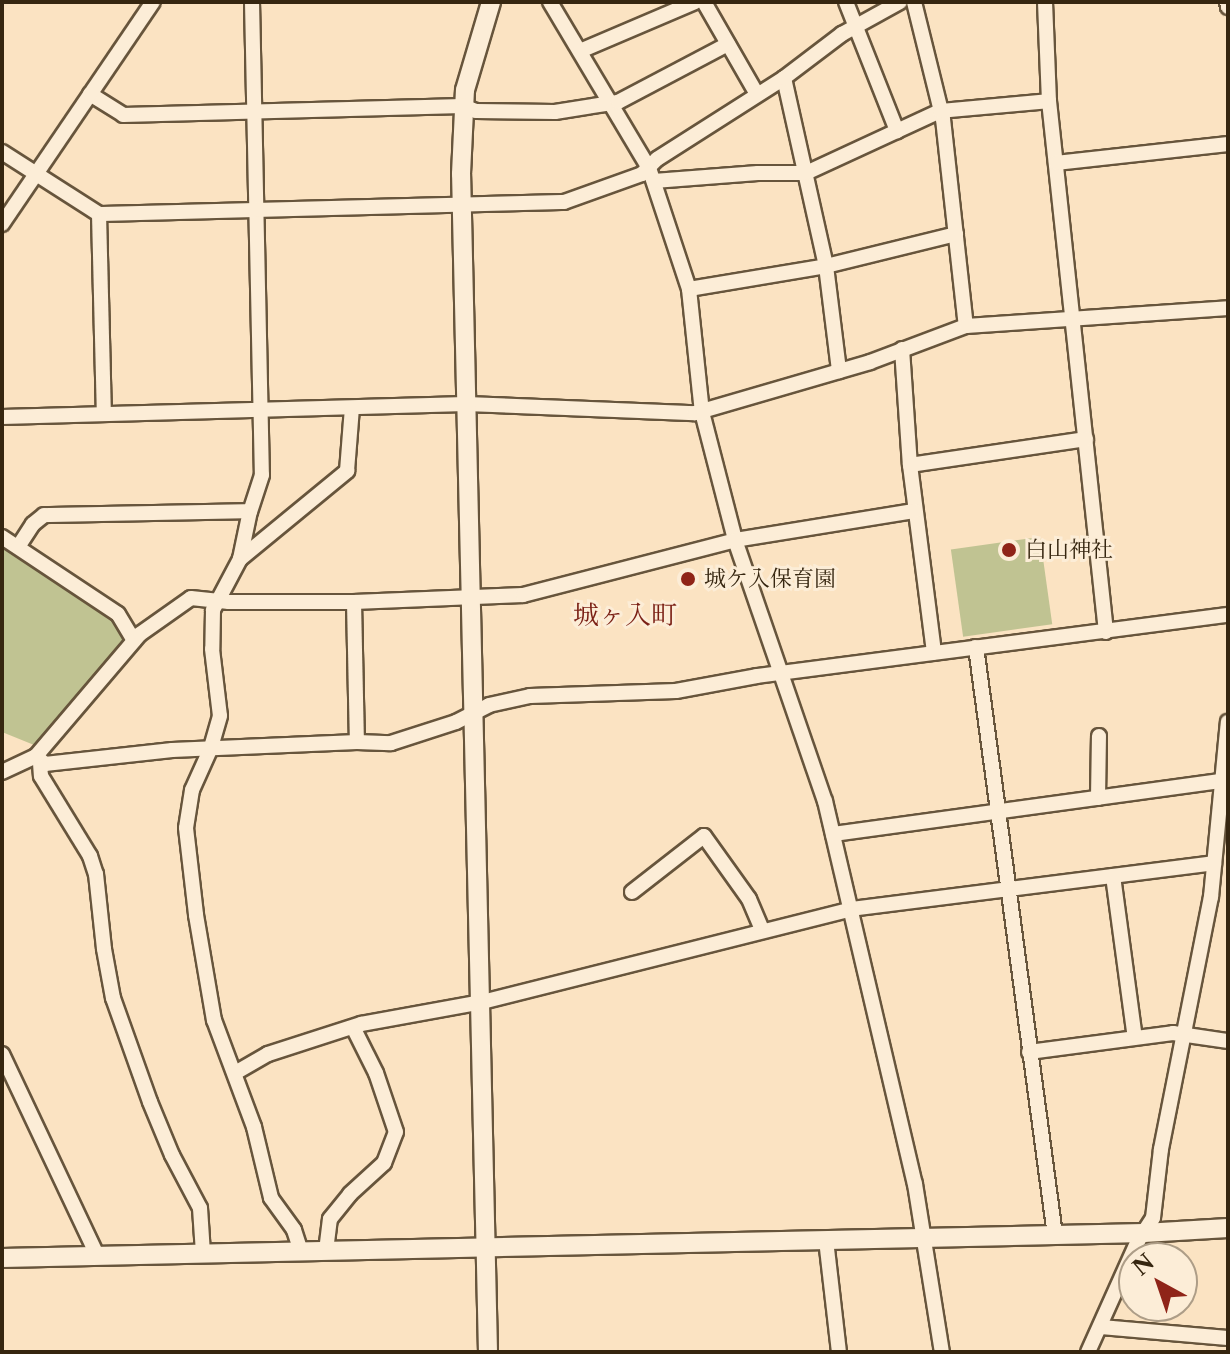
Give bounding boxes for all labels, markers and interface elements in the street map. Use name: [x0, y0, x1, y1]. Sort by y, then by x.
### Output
place label: 白山神社: [1025, 537, 1113, 563]
marker: 白山神社: [1000, 541, 1018, 559]
place label: 城ケ入保育園: [704, 566, 836, 592]
marker: 城ケ入保育園: [679, 570, 697, 588]
district label: 城ヶ入町: [573, 600, 677, 632]
north arrow: [1118, 1242, 1198, 1322]
text: N: [1128, 1248, 1160, 1281]

